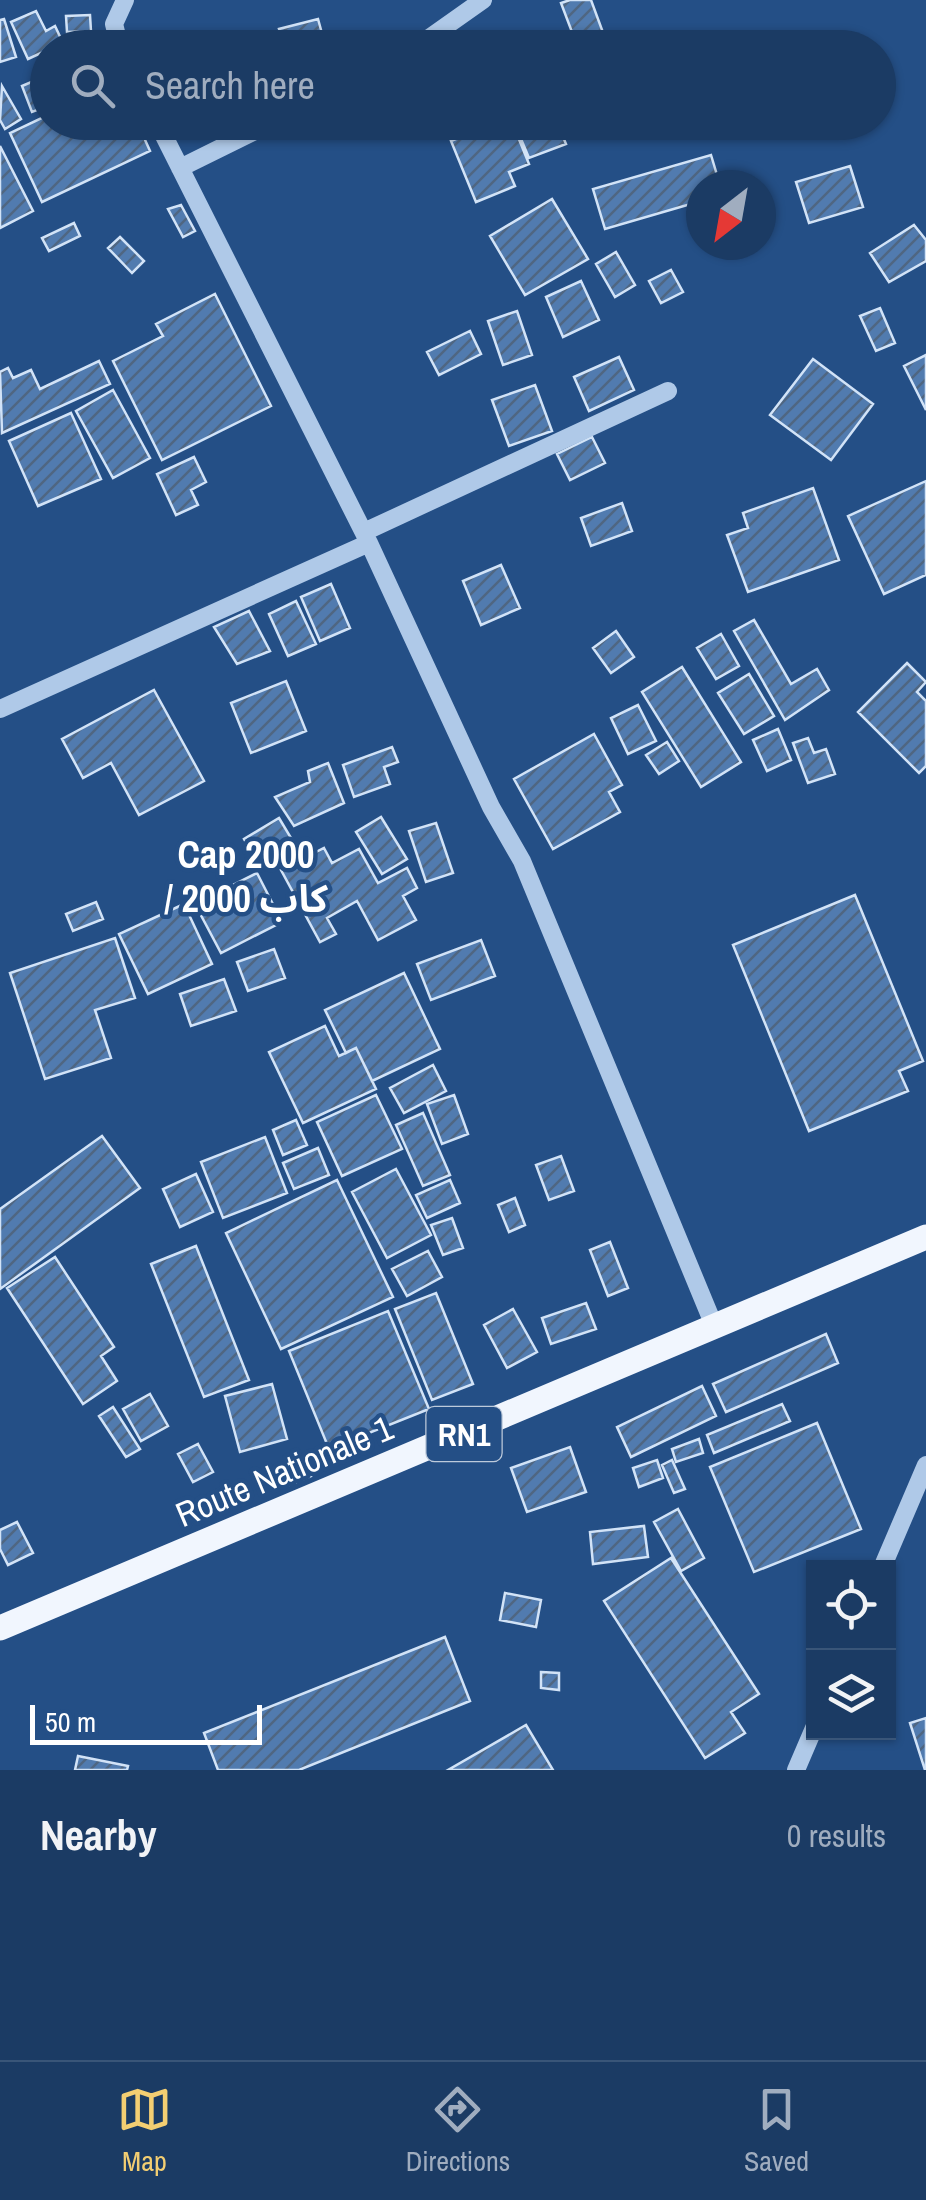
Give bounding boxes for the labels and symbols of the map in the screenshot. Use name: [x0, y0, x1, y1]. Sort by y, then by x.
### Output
north arrow: [686, 170, 776, 260]
district label: Cap 2000 / كاب 2000: [164, 829, 329, 924]
street label: Route Nationale 1: [168, 1404, 400, 1538]
road number: RN1: [426, 1407, 502, 1461]
scale bar: [30, 1700, 262, 1744]

